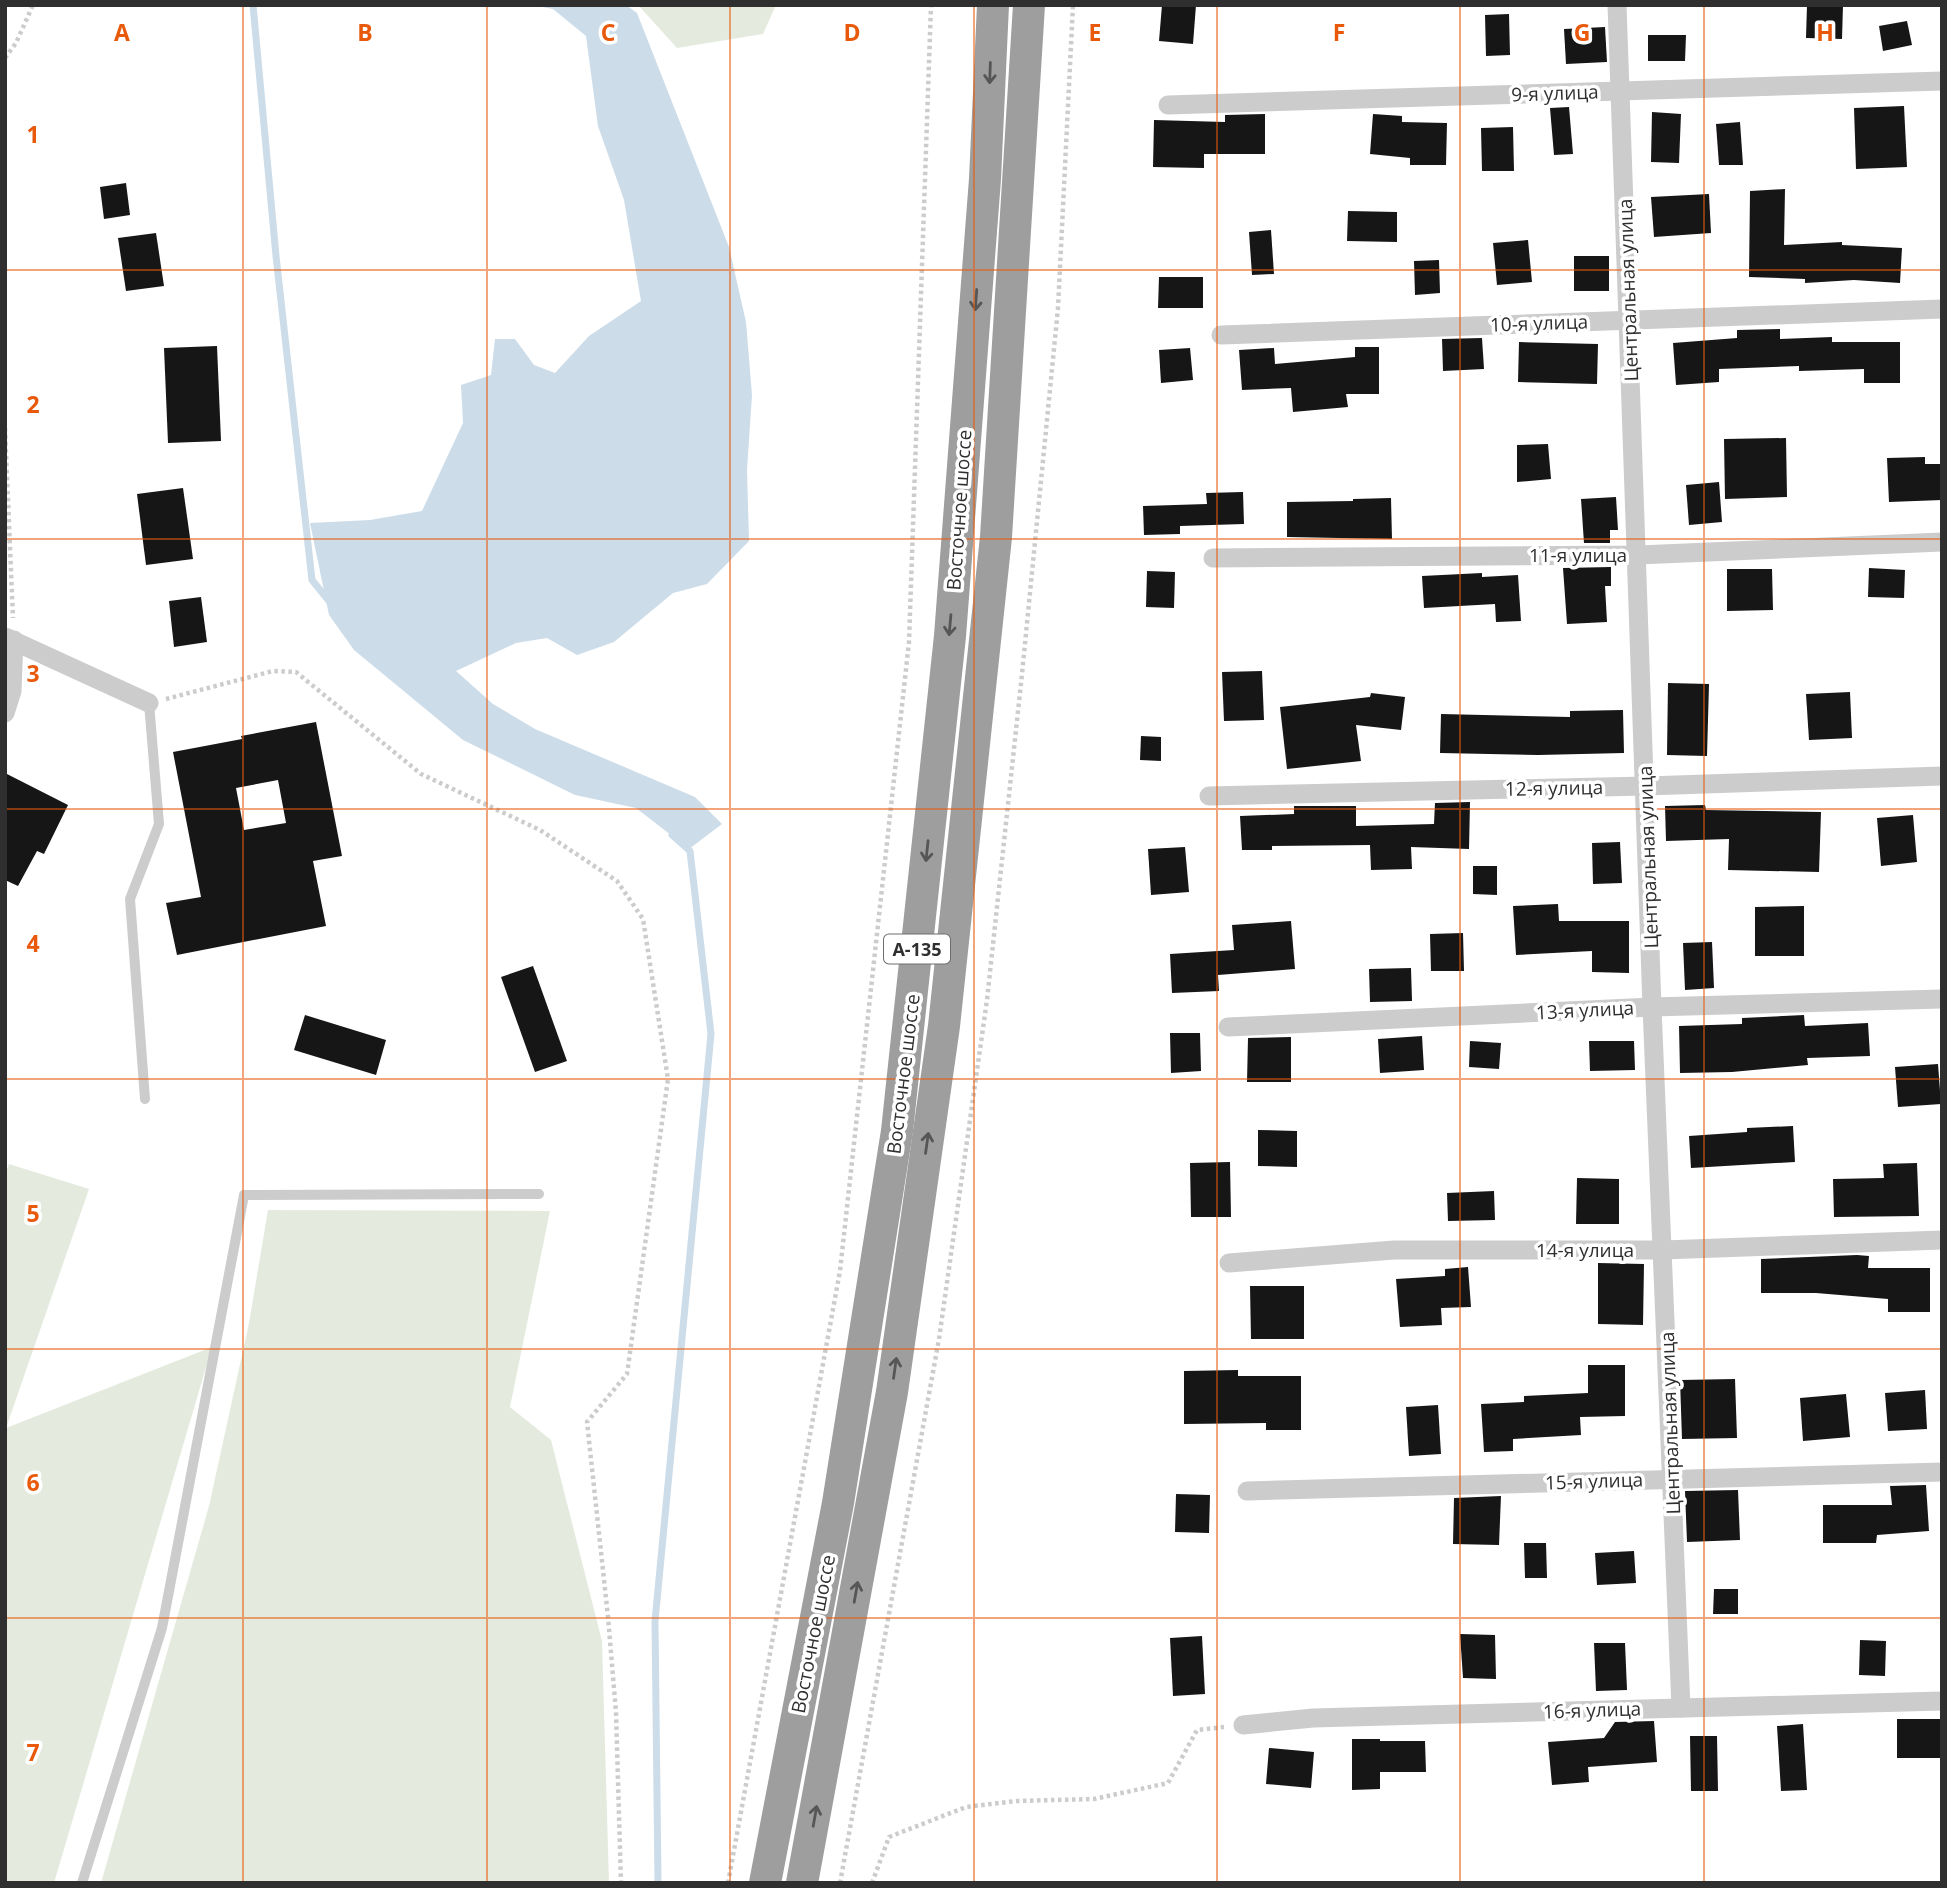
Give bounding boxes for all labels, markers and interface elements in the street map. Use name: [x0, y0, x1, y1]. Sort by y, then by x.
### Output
text: A: [114, 16, 130, 48]
text: B: [357, 16, 373, 48]
text: C: [601, 16, 615, 48]
text: D: [843, 16, 861, 48]
text: E: [1089, 16, 1101, 48]
text: F: [1333, 16, 1345, 48]
text: G: [1574, 16, 1590, 48]
text: H: [1816, 16, 1834, 48]
one-way arrow: [983, 62, 996, 85]
street label: 9-я улица: [1511, 78, 1599, 108]
text: 1: [26, 118, 40, 150]
street label: Центральная улица: [1612, 198, 1644, 382]
one-way arrow: [969, 289, 982, 311]
street label: 10-я улица: [1489, 308, 1589, 338]
text: 2: [26, 388, 40, 420]
street label: Восточное шоссе: [940, 429, 978, 591]
street label: 11-я улица: [1529, 542, 1627, 568]
one-way arrow: [943, 613, 956, 636]
text: 3: [26, 657, 40, 689]
street label: Центральная улица: [1632, 765, 1664, 949]
street label: 12-я улица: [1505, 774, 1603, 802]
one-way arrow: [920, 839, 933, 862]
text: 4: [26, 927, 40, 959]
road number: А-135: [884, 934, 950, 964]
street label: Восточное шоссе: [880, 993, 926, 1155]
street label: 13-я улица: [1535, 994, 1635, 1026]
one-way arrow: [921, 1132, 934, 1155]
text: 5: [26, 1197, 40, 1229]
street label: 14-я улица: [1536, 1237, 1634, 1263]
street label: Центральная улица: [1654, 1331, 1686, 1515]
one-way arrow: [889, 1357, 902, 1380]
text: 6: [26, 1466, 40, 1498]
street label: 15-я улица: [1544, 1466, 1644, 1496]
street label: Восточное шоссе: [785, 1553, 841, 1715]
one-way arrow: [849, 1581, 863, 1604]
street label: 16-я улица: [1542, 1695, 1642, 1725]
text: 7: [26, 1736, 40, 1768]
one-way arrow: [808, 1805, 822, 1828]

